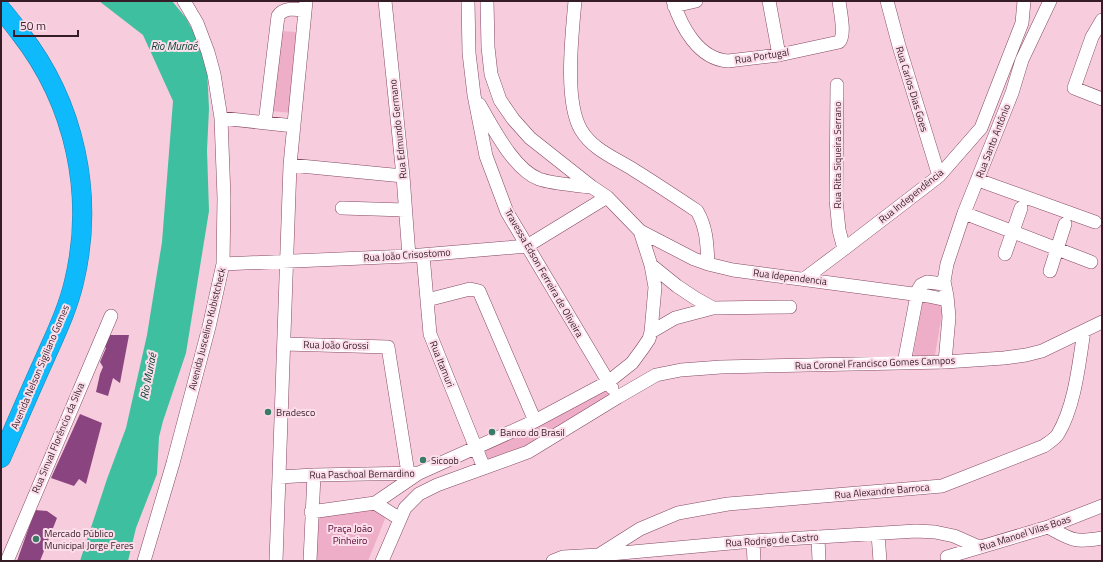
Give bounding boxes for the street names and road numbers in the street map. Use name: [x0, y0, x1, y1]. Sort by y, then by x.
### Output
street label: Rua Portugal: [734, 44, 790, 68]
street label: Rua Carlos Dias Goes: [892, 44, 932, 134]
street label: Rua Edmundo Germano: [385, 79, 411, 179]
street label: Rua Rita Siqueira Serrano: [830, 102, 845, 208]
street label: Rua Santo Antônio: [972, 102, 1014, 180]
street label: Rua Independência: [875, 165, 947, 227]
street label: Travessa Edson Ferreira de Oliveira: [501, 206, 587, 340]
street label: Rua João Crisostomo: [363, 244, 451, 266]
street label: Rua Idependencia: [752, 265, 828, 289]
street label: Avenida Juscelino Kubistcheck: [185, 266, 230, 392]
street label: Avenida Nelson Sigiliano Gomes: [7, 302, 73, 432]
street label: Rua João Grossi: [303, 337, 369, 353]
street label: Rua Itamuri: [426, 338, 458, 390]
street label: Rua Coronel Francisco Gomes Campos: [795, 353, 956, 373]
street label: Rua Sinval Florêncio da Silva: [28, 380, 88, 496]
street label: Rua Paschoal Bernardino: [309, 466, 415, 482]
street label: Rua Alexandre Barroca: [834, 479, 930, 503]
street label: Rua Manoel Vilas Boas: [977, 511, 1073, 555]
street label: Rua Rodrigo de Castro: [725, 529, 819, 551]

